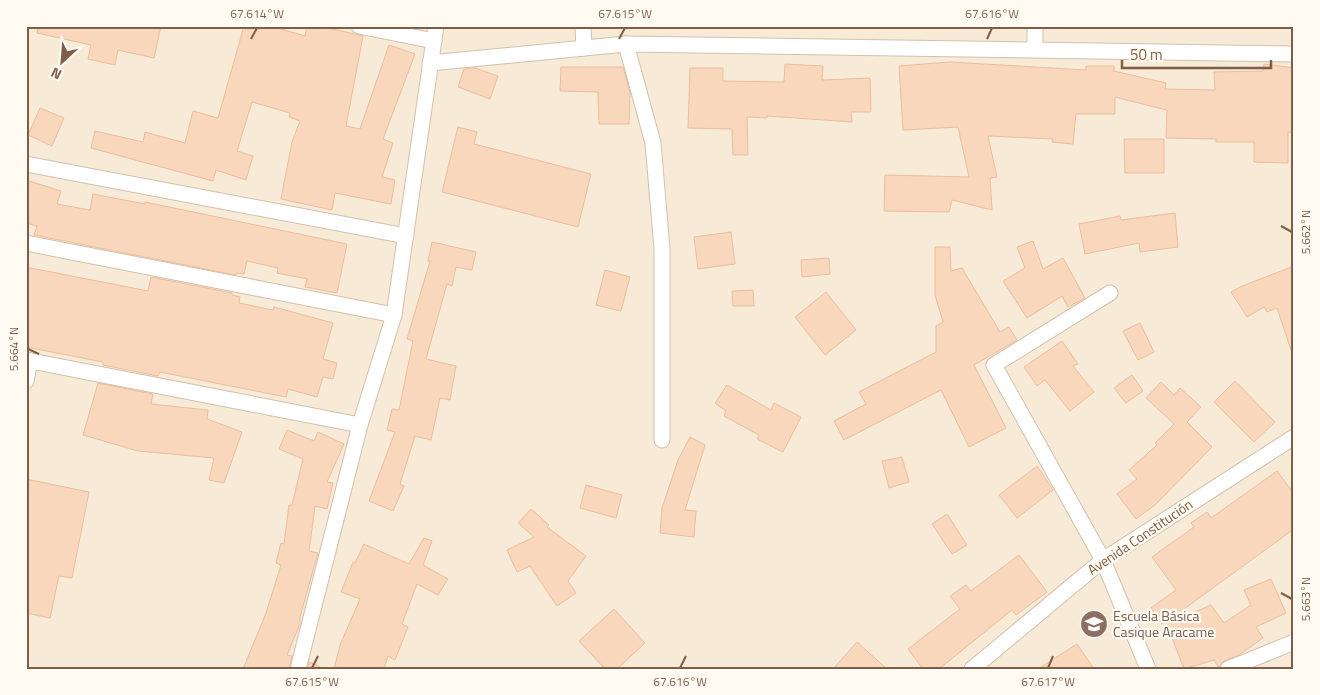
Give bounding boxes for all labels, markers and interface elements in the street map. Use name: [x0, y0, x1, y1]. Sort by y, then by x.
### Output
text: 67.614°W: [230, 4, 284, 23]
text: 67.615°W: [598, 4, 652, 23]
text: 67.616°W: [965, 4, 1019, 23]
north arrow: [38, 38, 88, 88]
scale bar: [1122, 38, 1271, 70]
text: 50 m: [1130, 43, 1163, 66]
text: N: [47, 63, 65, 86]
text: 5.662°N: [1296, 210, 1315, 254]
text: 5.664°N: [4, 327, 23, 371]
street label: Avenida Constitución: [1083, 493, 1197, 580]
text: 5.663°N: [1296, 577, 1315, 621]
place label: Escuela Básica Casique Aracame: [1113, 605, 1214, 642]
school or university icon: Escuela Básica Casique Aracame: [1079, 609, 1109, 639]
text: 67.615°W: [285, 672, 339, 691]
text: 67.616°W: [653, 672, 707, 691]
text: 67.617°W: [1021, 672, 1075, 691]

